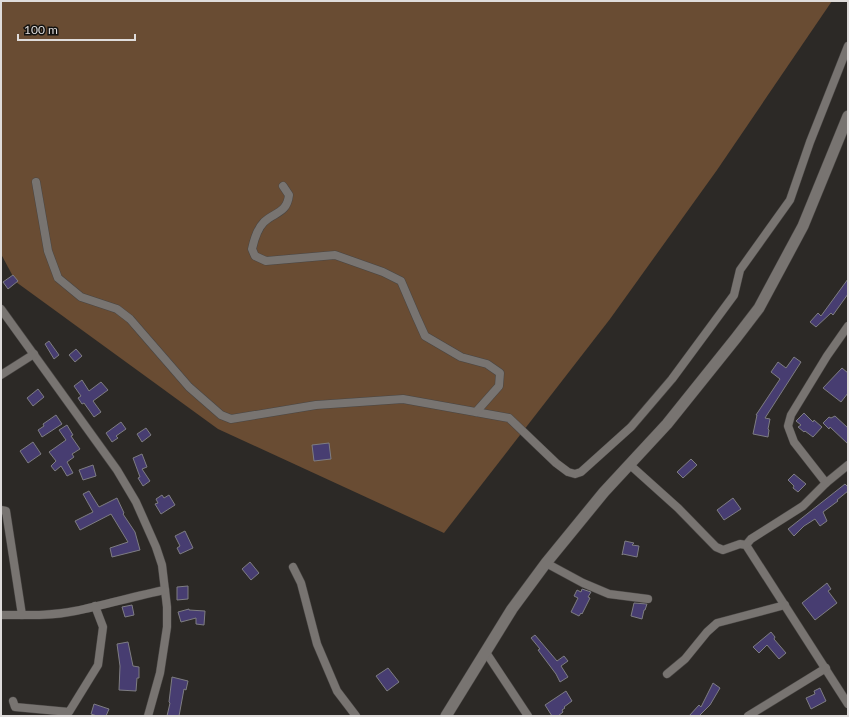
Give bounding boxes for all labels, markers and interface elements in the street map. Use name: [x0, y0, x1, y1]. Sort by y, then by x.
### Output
scale bar: [18, 16, 135, 42]
text: 100 m: [24, 22, 58, 37]

